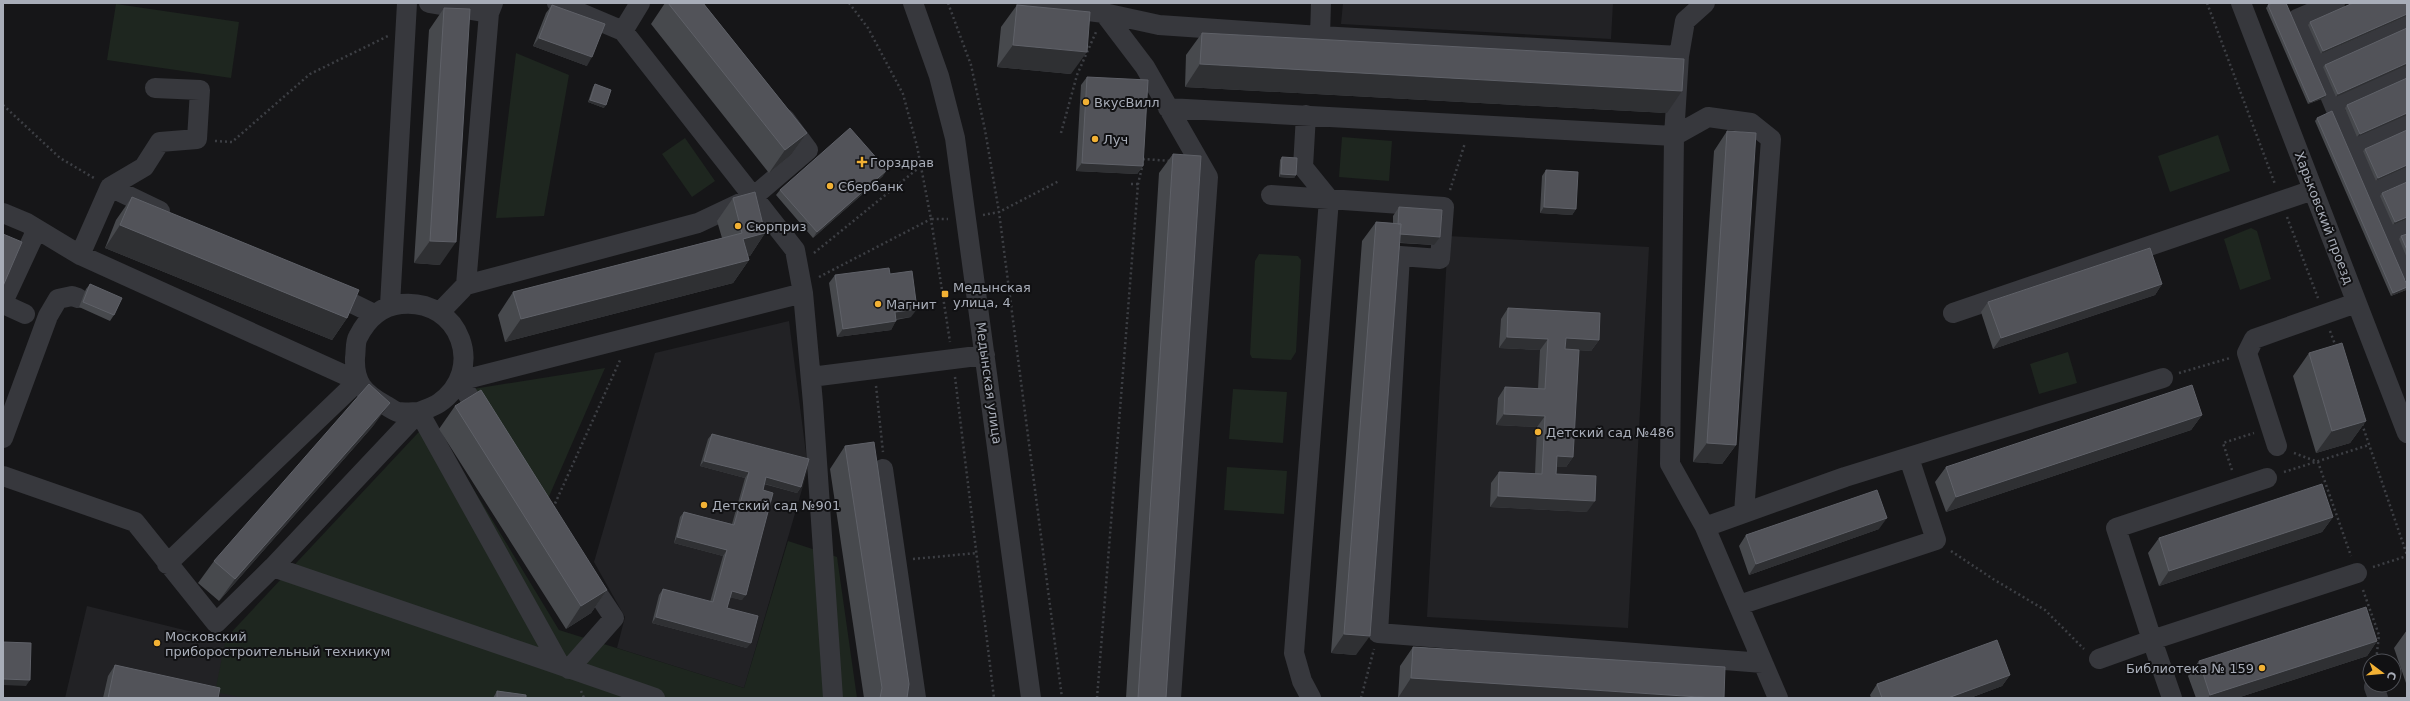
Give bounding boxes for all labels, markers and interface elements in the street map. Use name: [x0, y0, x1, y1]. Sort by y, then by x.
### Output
place label: ВкусВилл: [1094, 95, 1160, 110]
marker: ВкусВилл: [1081, 97, 1091, 107]
place label: Луч: [1103, 132, 1128, 147]
marker: Луч: [1090, 134, 1100, 144]
street label: Харьковский проезд: [2292, 150, 2356, 286]
place label: Горздрав: [870, 155, 934, 170]
marker: Горздрав: [857, 157, 867, 167]
place label: Сбербанк: [838, 179, 904, 194]
marker: Сбербанк: [825, 181, 835, 191]
place label: Сюрприз: [746, 219, 806, 234]
marker: Сюрприз: [733, 221, 743, 231]
place label: Медынская улица, 4: [953, 280, 1031, 310]
marker: Медынская улица, 4: [940, 289, 950, 299]
place label: Магнит: [886, 297, 937, 312]
marker: Магнит: [873, 299, 883, 309]
street label: Медынская улица: [973, 321, 1005, 445]
place label: Детский сад №486: [1546, 425, 1674, 440]
marker: Детский сад №486: [1533, 427, 1543, 437]
place label: Детский сад №901: [712, 498, 840, 513]
marker: Детский сад №901: [699, 500, 709, 510]
place label: Московский приборостроительный техникум: [165, 629, 390, 659]
marker: Московский приборостроительный техникум: [152, 638, 162, 648]
north arrow: [2362, 653, 2402, 693]
place label: Библиотека № 159: [2126, 661, 2254, 676]
marker: Библиотека № 159: [2257, 663, 2267, 673]
text: С: [2384, 670, 2398, 681]

